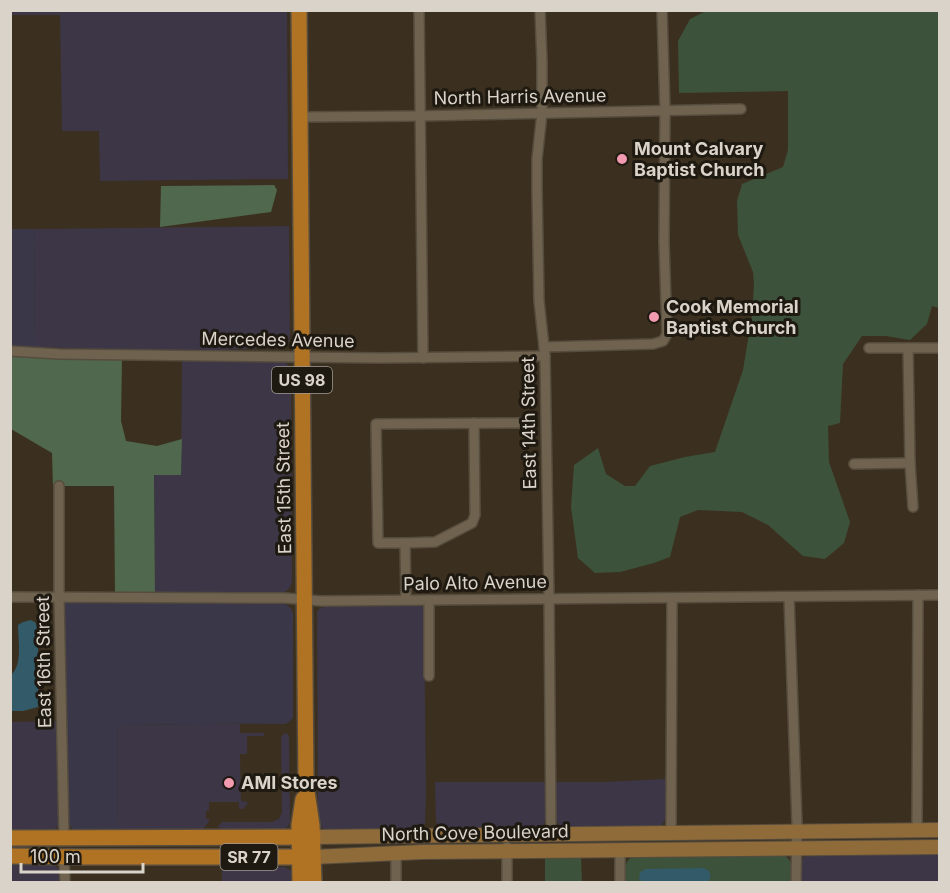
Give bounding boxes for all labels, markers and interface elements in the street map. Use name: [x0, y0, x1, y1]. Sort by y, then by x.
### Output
street label: North Harris Avenue: [433, 84, 607, 109]
place label: Mount Calvary Baptist Church: [634, 138, 765, 180]
marker: Mount Calvary Baptist Church: [615, 152, 629, 166]
place label: Cook Memorial Baptist Church: [666, 296, 799, 338]
marker: Cook Memorial Baptist Church: [647, 310, 661, 324]
street label: Mercedes Avenue: [201, 328, 355, 351]
street label: East 14th Street: [517, 356, 540, 490]
road number: US 98: [272, 367, 332, 393]
street label: East 15th Street: [272, 422, 295, 554]
street label: Palo Alto Avenue: [403, 571, 547, 594]
street label: East 16th Street: [32, 596, 55, 728]
place label: AMI Stores: [241, 772, 337, 793]
marker: AMI Stores: [222, 776, 236, 790]
street label: North Cove Boulevard: [381, 820, 569, 845]
scale bar: [21, 836, 142, 874]
road number: SR 77: [220, 844, 278, 870]
text: 100 m: [30, 846, 81, 867]

